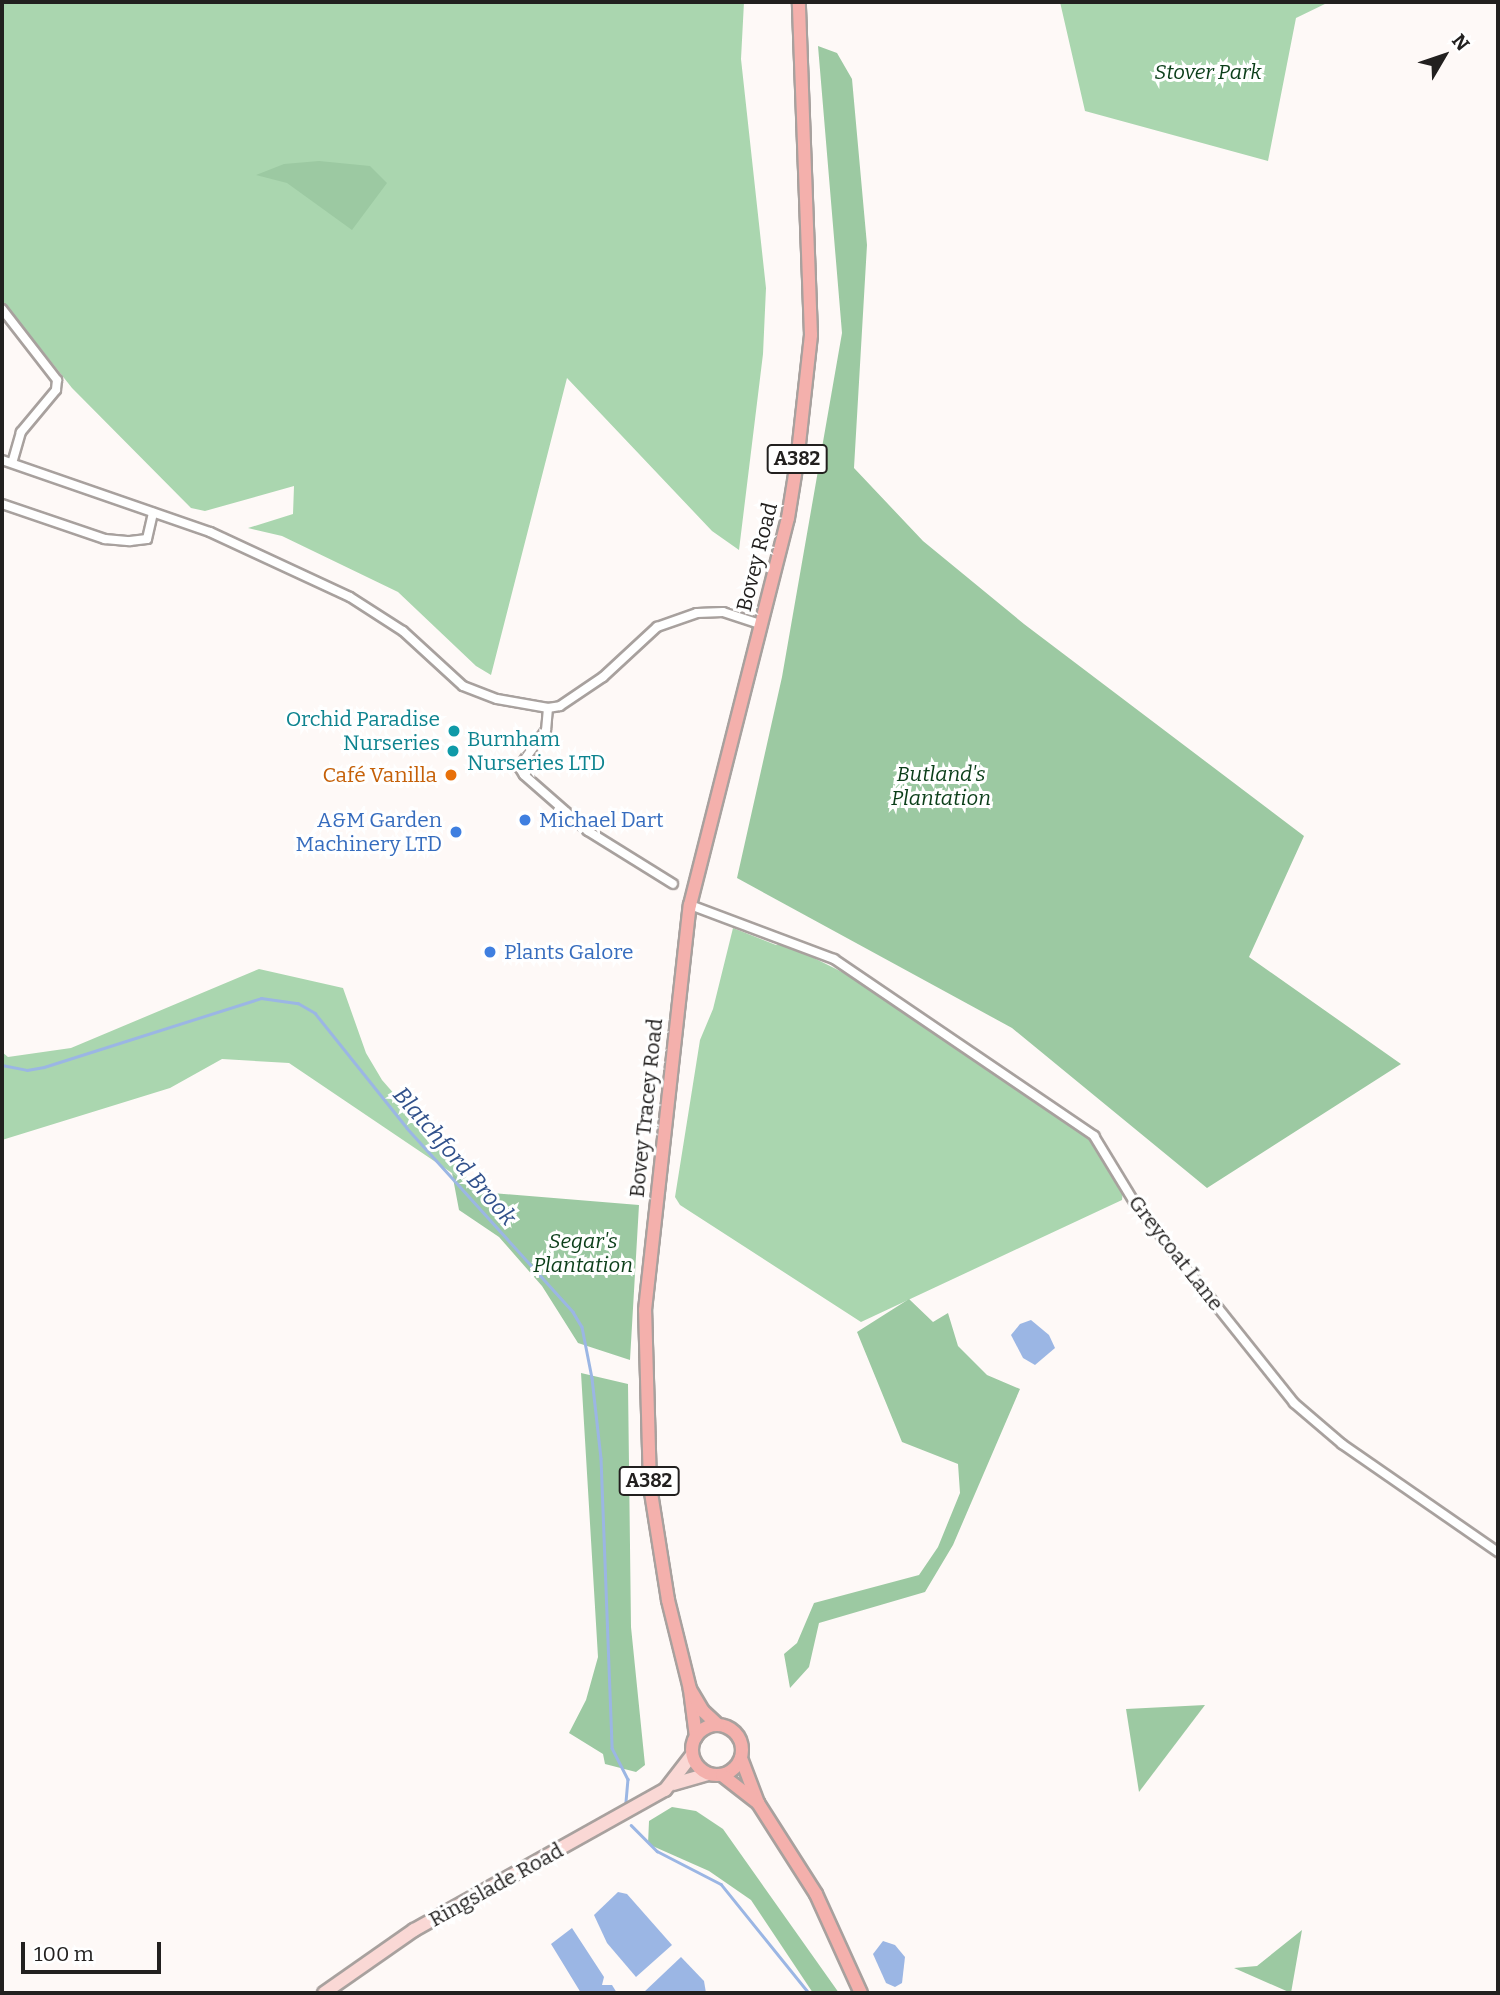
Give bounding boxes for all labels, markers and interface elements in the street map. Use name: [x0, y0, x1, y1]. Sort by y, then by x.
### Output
north arrow: [1409, 21, 1479, 91]
text: N: [1447, 30, 1474, 55]
park label: Stover Park: [1154, 59, 1262, 85]
road number: A382: [766, 444, 828, 474]
street label: Bovey Road: [731, 500, 783, 614]
place label: Orchid Paradise Nurseries: [286, 706, 440, 756]
marker: Orchid Paradise Nurseries: [446, 723, 462, 739]
place label: Burnham Nurseries LTD: [467, 726, 605, 776]
marker: Burnham Nurseries LTD: [445, 743, 461, 759]
park label: Butland's Plantation: [891, 761, 991, 811]
place label: Café Vanilla: [322, 762, 437, 788]
marker: Café Vanilla: [443, 767, 459, 783]
place label: A&M Garden Machinery LTD: [296, 807, 442, 857]
place label: Michael Dart: [539, 807, 664, 833]
marker: Michael Dart: [517, 812, 533, 828]
marker: A&M Garden Machinery LTD: [448, 824, 464, 840]
place label: Plants Galore: [504, 939, 634, 965]
marker: Plants Galore: [482, 944, 498, 960]
street label: Bovey Tracey Road: [624, 1017, 668, 1199]
water label: Blatchford Brook: [387, 1081, 523, 1231]
street label: Greycoat Lane: [1123, 1190, 1229, 1316]
park label: Segar's Plantation: [533, 1228, 633, 1278]
road number: A382: [618, 1466, 680, 1497]
street label: Ringslade Road: [425, 1838, 567, 1932]
scale bar: [24, 1928, 164, 1972]
text: 100 m: [34, 1941, 94, 1967]

